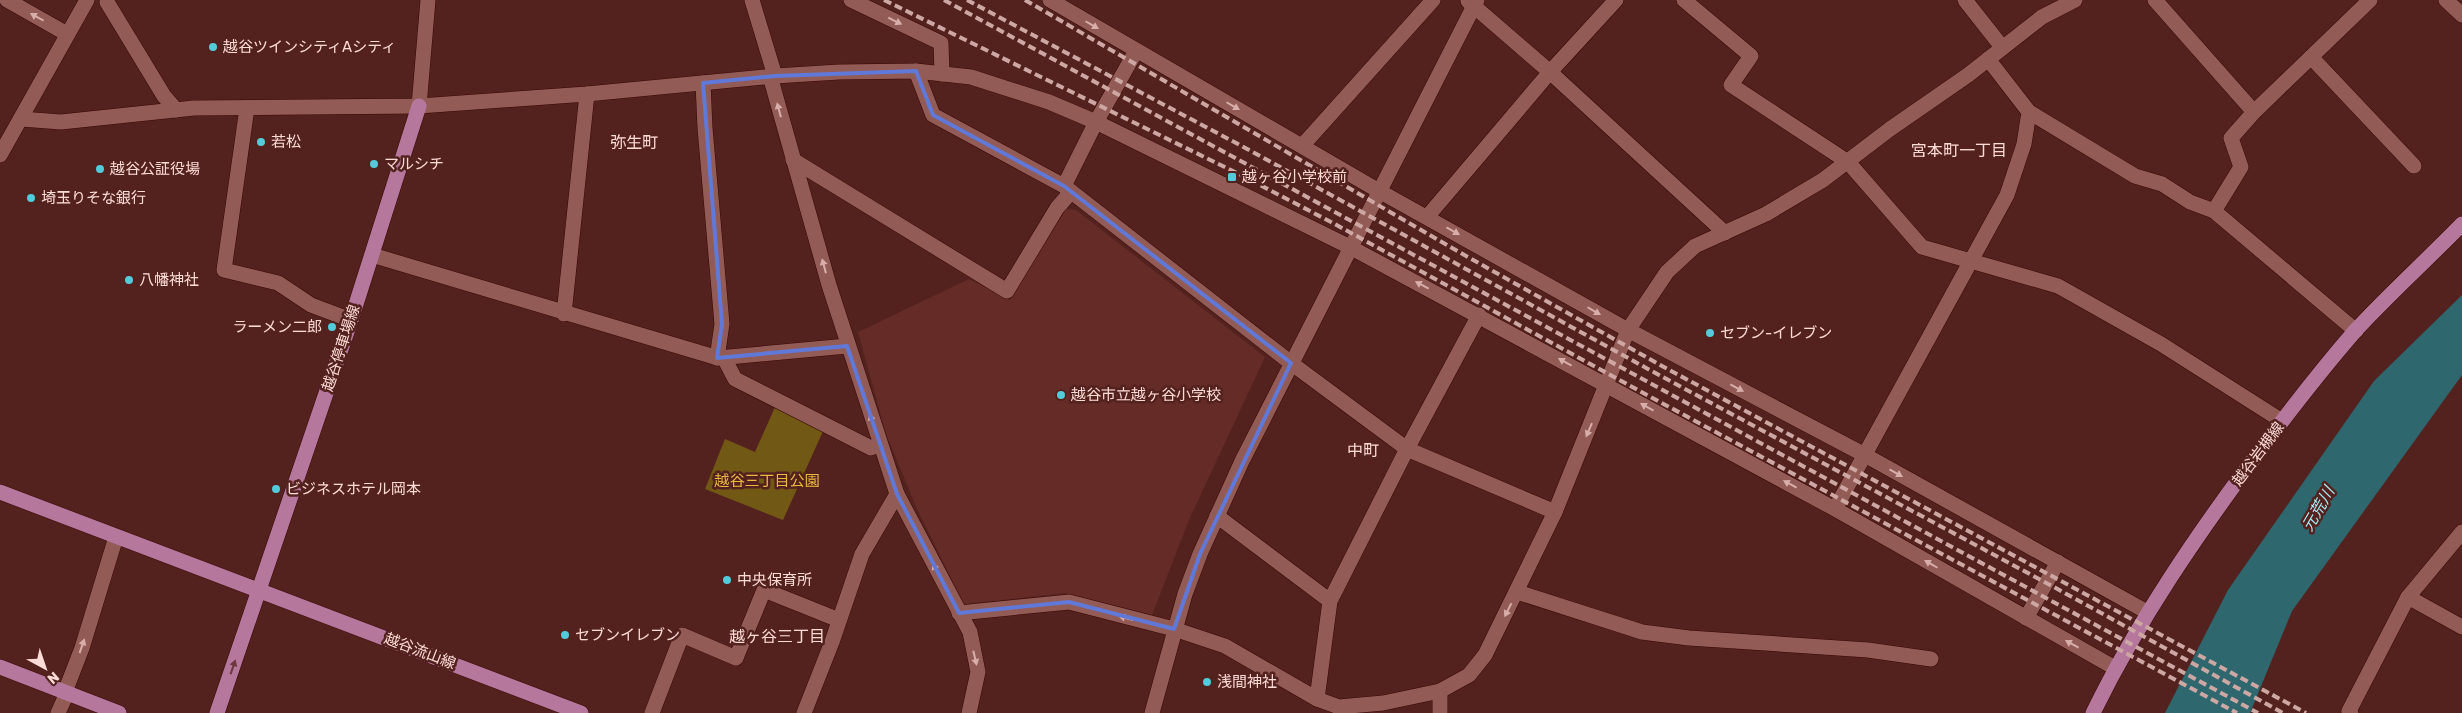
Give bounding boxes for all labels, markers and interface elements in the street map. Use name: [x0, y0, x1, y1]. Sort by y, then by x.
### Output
one-way arrow: [30, 13, 45, 21]
one-way arrow: [888, 17, 902, 25]
one-way arrow: [1086, 20, 1099, 29]
place label: 越谷ツインシティAシティ: [222, 38, 396, 56]
marker: 越谷ツインシティAシティ: [207, 41, 219, 53]
one-way arrow: [775, 102, 783, 117]
one-way arrow: [1225, 102, 1240, 110]
place label: 若松: [271, 133, 301, 151]
district label: 弥生町: [610, 133, 658, 152]
marker: 若松: [255, 136, 267, 148]
district label: 宮本町一丁目: [1911, 141, 2007, 160]
place label: マルシチ: [384, 155, 444, 173]
marker: マルシチ: [368, 158, 380, 170]
place label: 越谷公証役場: [109, 160, 200, 178]
marker: 越谷公証役場: [94, 163, 106, 175]
place label: 越ヶ谷小学校前: [1241, 168, 1347, 186]
marker: 越ヶ谷小学校前: [1226, 171, 1238, 183]
place label: 埼玉りそな銀行: [41, 189, 146, 207]
marker: 埼玉りそな銀行: [25, 192, 37, 204]
one-way arrow: [1445, 227, 1460, 235]
one-way arrow: [820, 258, 828, 273]
place label: 八幡神社: [139, 271, 199, 289]
marker: 八幡神社: [123, 274, 135, 286]
one-way arrow: [1415, 281, 1429, 289]
street label: 越谷停車場線: [318, 302, 363, 395]
one-way arrow: [1587, 307, 1601, 315]
place label: ラーメン二郎: [233, 318, 322, 336]
marker: ラーメン二郎: [326, 321, 338, 333]
place label: セブン-イレブン: [1720, 324, 1832, 342]
marker: セブン-イレブン: [1704, 327, 1716, 339]
one-way arrow: [1558, 358, 1572, 366]
one-way arrow: [1730, 384, 1744, 392]
place label: 越谷市立越ヶ谷小学校: [1070, 386, 1221, 404]
marker: 越谷市立越ヶ谷小学校: [1055, 389, 1067, 401]
one-way arrow: [1640, 402, 1653, 411]
one-way arrow: [868, 413, 876, 428]
street label: 越谷岩槻線: [2228, 419, 2288, 490]
one-way arrow: [1585, 423, 1593, 437]
district label: 中町: [1347, 441, 1379, 460]
one-way arrow: [1889, 468, 1903, 477]
park label: 越谷三丁目公園: [713, 472, 820, 490]
place label: ビジネスホテル岡本: [286, 480, 421, 498]
one-way arrow: [1782, 480, 1797, 488]
water label: 元荒川: [2298, 482, 2339, 535]
marker: ビジネスホテル岡本: [270, 483, 282, 495]
one-way arrow: [1924, 560, 1937, 569]
one-way arrow: [932, 562, 940, 577]
place label: 中央保育所: [737, 571, 812, 589]
marker: 中央保育所: [721, 574, 733, 586]
one-way arrow: [1504, 603, 1512, 617]
one-way arrow: [1119, 614, 1134, 622]
place label: セブンイレブン: [575, 626, 680, 644]
district label: 越ヶ谷三丁目: [729, 627, 825, 646]
street label: 越谷流山線: [381, 629, 458, 673]
marker: セブンイレブン: [559, 629, 571, 641]
one-way arrow: [79, 639, 86, 654]
one-way arrow: [2065, 640, 2080, 648]
north arrow: [20, 643, 70, 693]
one-way arrow: [972, 651, 980, 667]
one-way arrow: [229, 659, 237, 674]
text: N: [44, 668, 62, 687]
place label: 浅間神社: [1217, 673, 1277, 691]
marker: 浅間神社: [1201, 676, 1213, 688]

